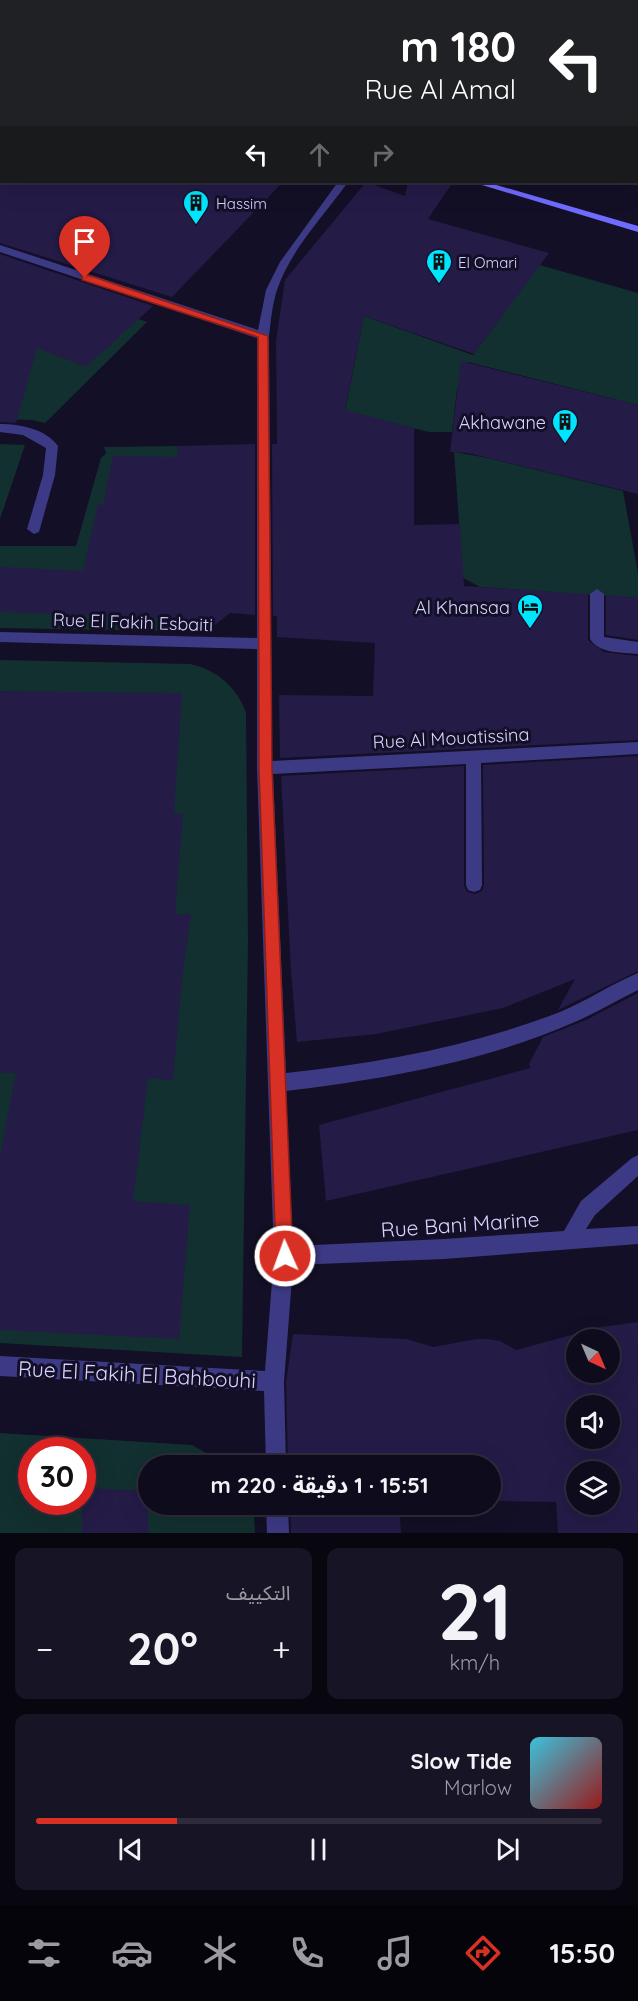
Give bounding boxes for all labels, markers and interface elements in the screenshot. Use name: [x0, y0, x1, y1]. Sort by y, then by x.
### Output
text: 180 m: [400, 20, 516, 73]
icon: left: [537, 24, 615, 102]
text: Rue Al Amal: [364, 72, 516, 106]
icon: left: [240, 138, 273, 171]
icon: ahead: [303, 138, 336, 171]
icon: right: [366, 138, 399, 171]
building icon: Hassim: [181, 188, 211, 226]
place label: Hassim: [216, 194, 267, 213]
pin: [59, 216, 110, 278]
icon: arrive: [68, 225, 101, 258]
building icon: El Omari: [424, 247, 454, 285]
place label: El Omari: [458, 253, 517, 272]
building icon: Akhawane: [550, 407, 580, 445]
place label: Akhawane: [459, 411, 546, 434]
hotel icon: Al Khansaa: [515, 592, 545, 630]
place label: Al Khansaa: [415, 596, 510, 619]
street label: Rue El Fakih Esbaiti: [53, 608, 213, 636]
street label: Rue Al Mouatissina: [372, 722, 530, 754]
street label: Rue Bani Marine: [380, 1205, 540, 1243]
position arrow: [253, 1224, 317, 1288]
north arrow: [566, 1329, 620, 1383]
map controls: [566, 1329, 620, 1515]
street label: Rue El Fakih El Bahbouhi: [17, 1355, 257, 1393]
button: sound: [566, 1395, 620, 1449]
speed limit sign: 30: [18, 1437, 96, 1515]
button: layers: [566, 1461, 620, 1515]
text: 15:51 · 1 دقيقة · 220 m: [211, 1471, 428, 1499]
text: 21: [437, 1562, 512, 1660]
text: التكييف: [226, 1580, 291, 1605]
text: 20°: [127, 1620, 198, 1676]
text: −: [36, 1628, 53, 1669]
text: +: [272, 1628, 290, 1669]
text: km/h: [449, 1650, 500, 1675]
text: Slow Tide: [411, 1747, 512, 1775]
text: Marlow: [444, 1775, 512, 1800]
icon: previous: [114, 1833, 147, 1866]
icon: pause: [302, 1833, 335, 1866]
icon: next: [491, 1833, 524, 1866]
icon: filters: [23, 1932, 65, 1974]
icon: car: [111, 1932, 153, 1974]
icon: climate: [199, 1932, 241, 1974]
icon: phone: [286, 1932, 328, 1974]
icon: music: [374, 1932, 416, 1974]
icon: directions: [462, 1932, 504, 1974]
text: 15:50: [550, 1936, 615, 1970]

